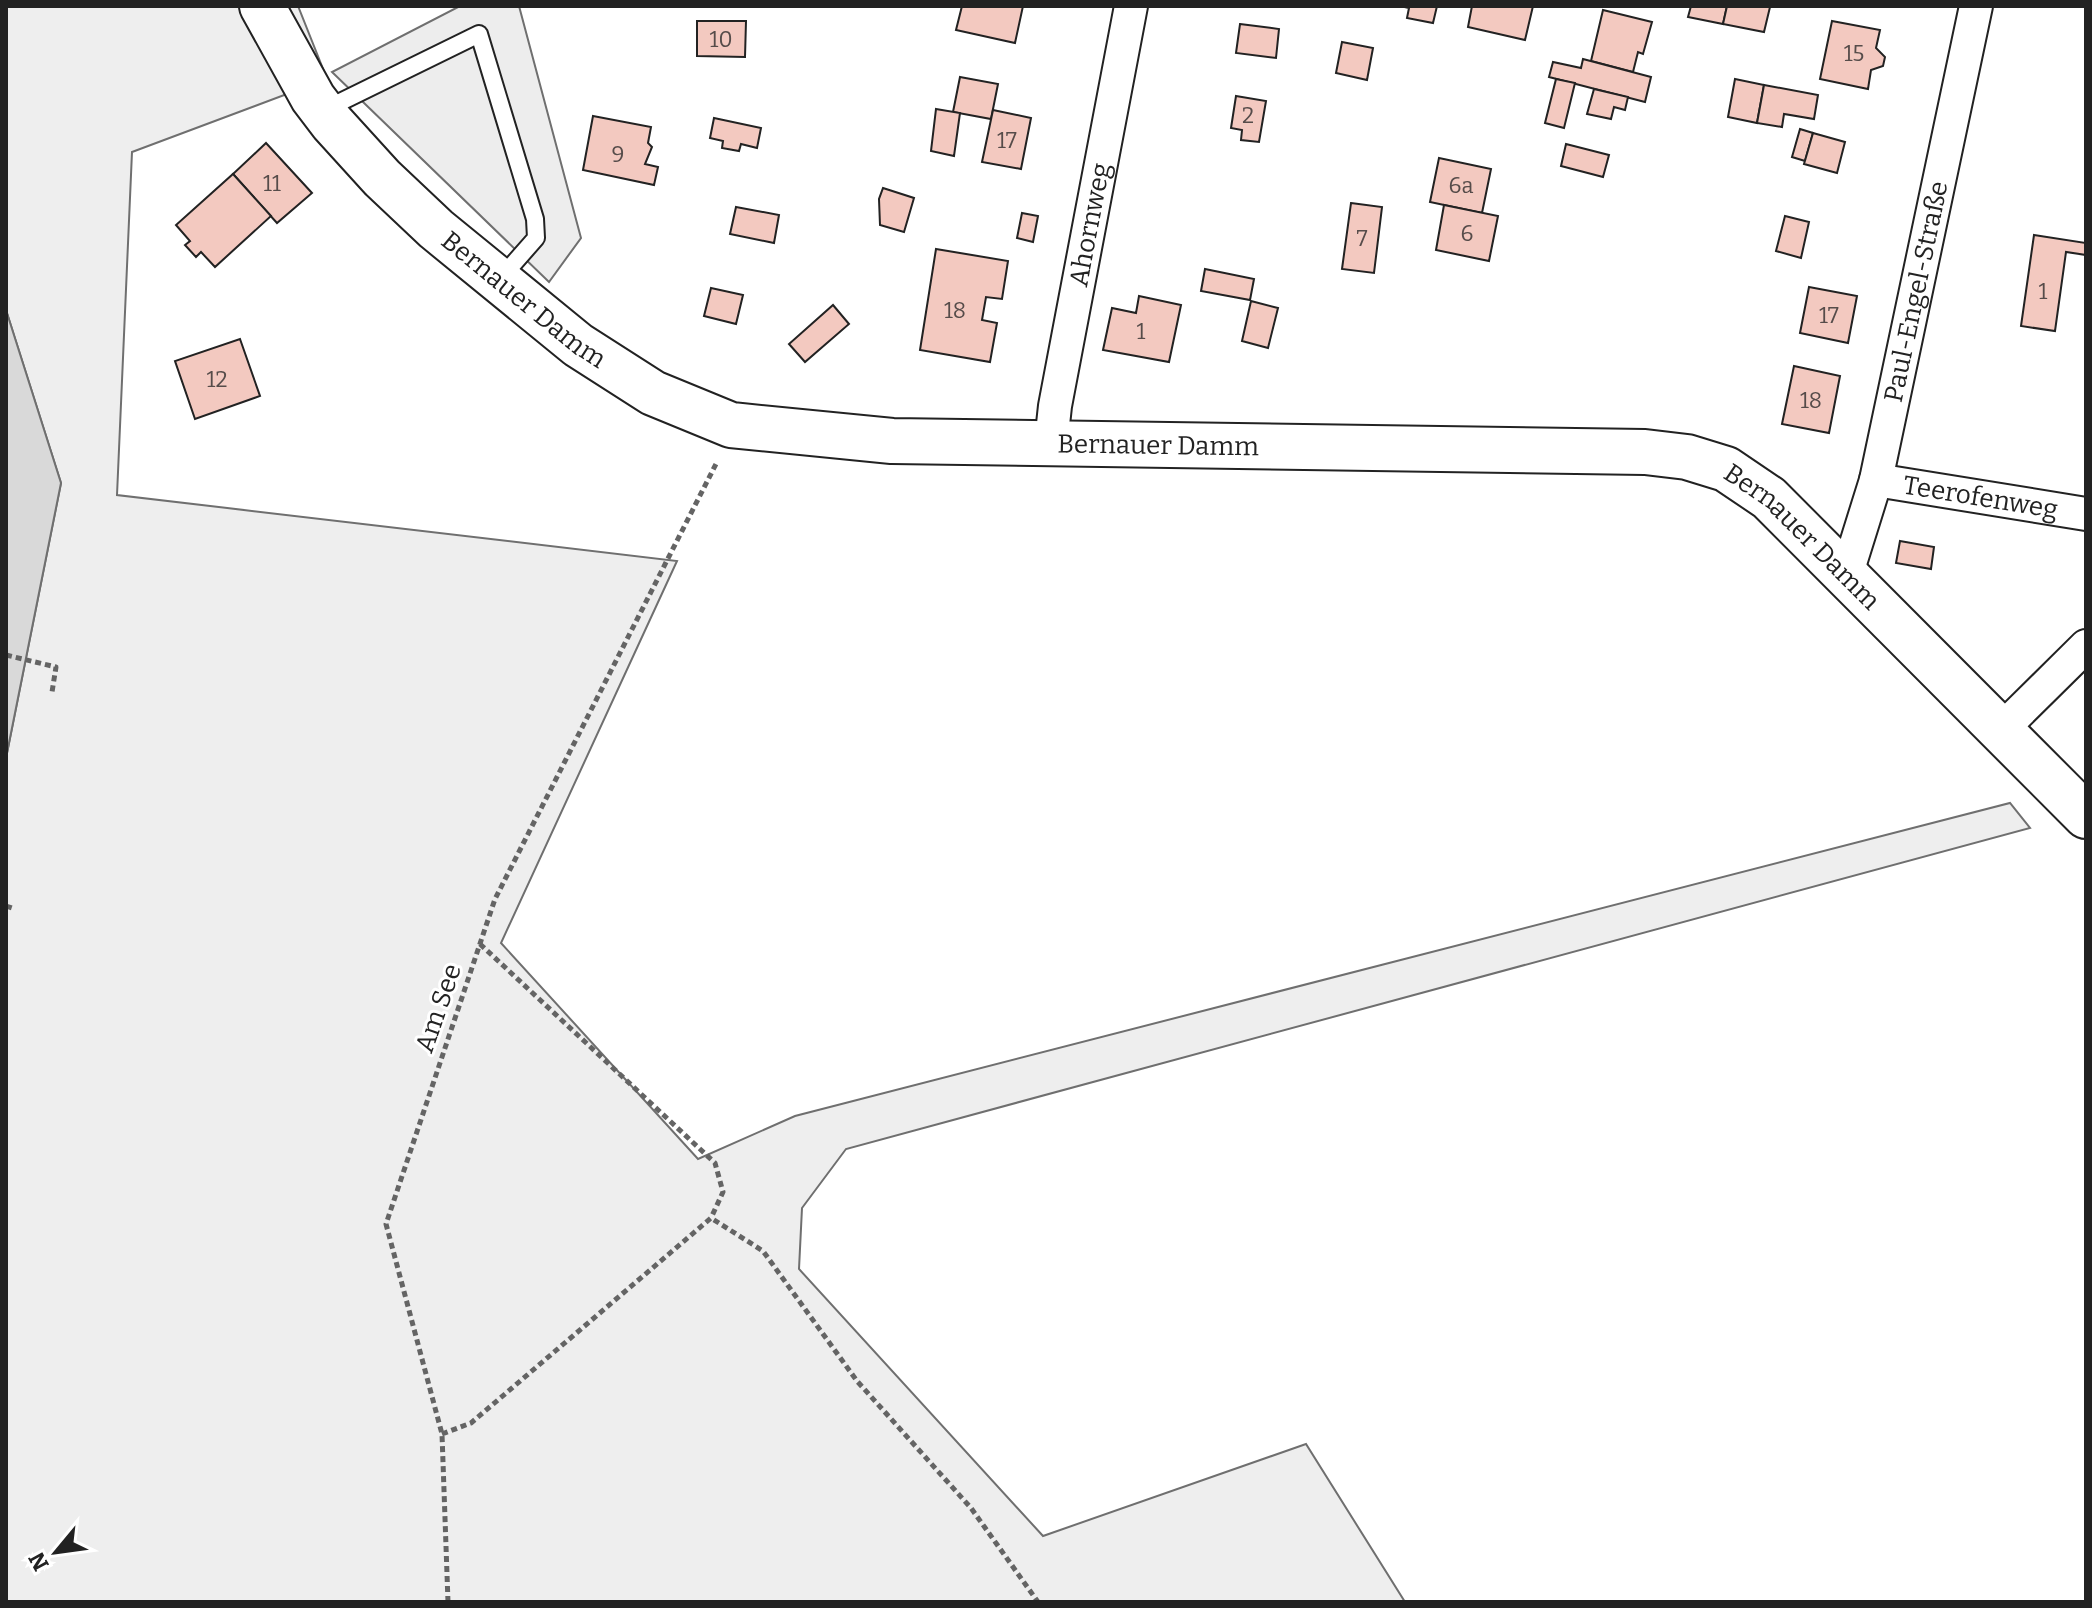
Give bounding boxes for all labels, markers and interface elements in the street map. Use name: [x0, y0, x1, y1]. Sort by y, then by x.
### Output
house number: 10: [709, 26, 733, 53]
house number: 15: [1844, 40, 1864, 67]
house number: 2: [1242, 102, 1254, 129]
house number: 17: [997, 127, 1017, 154]
house number: 9: [612, 141, 624, 168]
street label: Ahornweg: [1063, 160, 1117, 289]
house number: 11: [263, 170, 281, 197]
house number: 6a: [1449, 172, 1473, 199]
street label: Paul-Engel-Straße: [1878, 178, 1955, 405]
house number: 6: [1461, 220, 1473, 247]
street label: Bernauer Damm: [435, 225, 612, 375]
house number: 7: [1356, 225, 1368, 252]
house number: 1: [2039, 278, 2048, 305]
house number: 18: [944, 297, 966, 324]
house number: 17: [1819, 302, 1839, 329]
house number: 1: [1137, 318, 1146, 345]
house number: 12: [207, 366, 227, 393]
house number: 18: [1800, 387, 1822, 414]
street label: Bernauer Damm: [1057, 428, 1259, 462]
street label: Bernauer Damm: [1718, 457, 1886, 616]
street label: Teerofenweg: [1901, 470, 2060, 525]
street label: Am See: [409, 960, 468, 1057]
north arrow: [16, 1512, 96, 1592]
text: N: [23, 1547, 55, 1575]

